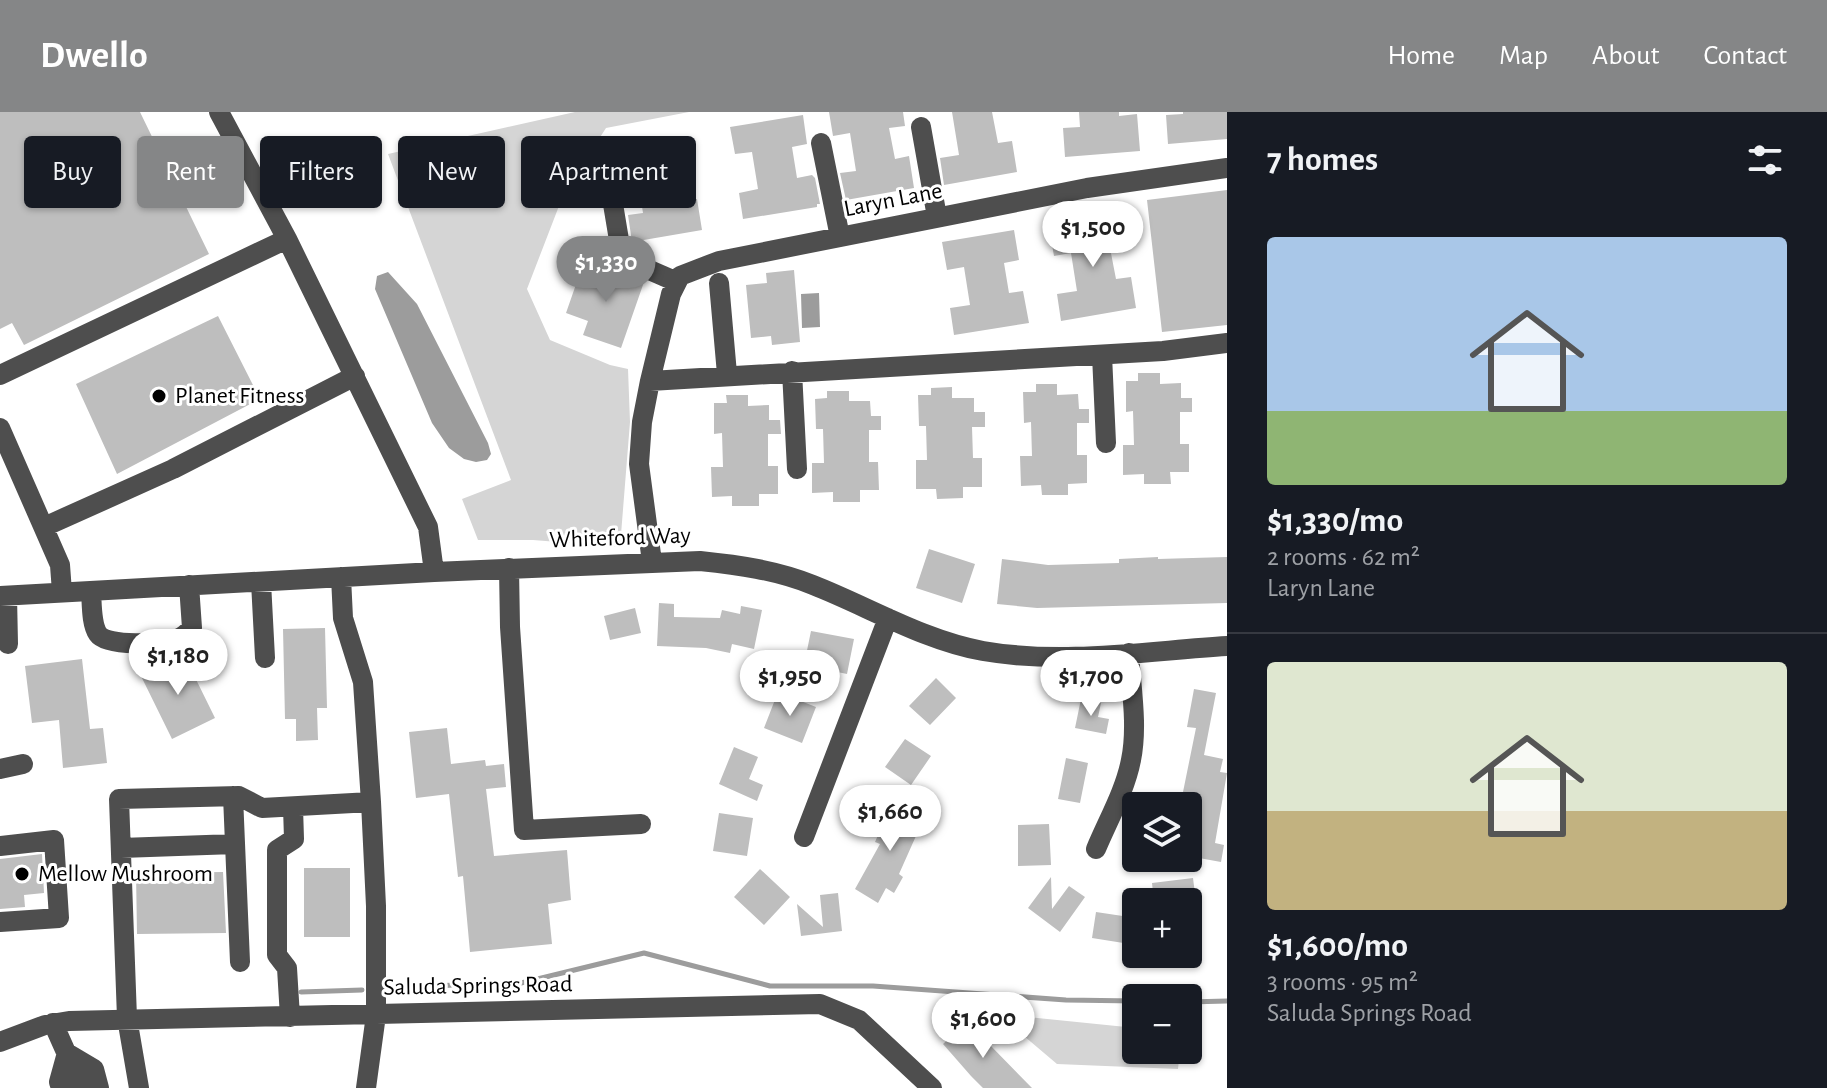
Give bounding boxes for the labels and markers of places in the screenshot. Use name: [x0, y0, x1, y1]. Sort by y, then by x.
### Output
pin: $1,500: [1028, 201, 1158, 269]
pin: $1,330: [541, 236, 671, 304]
place label: Planet Fitness: [175, 384, 304, 408]
marker: Planet Fitness: [150, 387, 168, 405]
pin: $1,180: [113, 629, 243, 697]
pin: $1,950: [725, 650, 855, 718]
pin: $1,700: [1026, 650, 1156, 718]
pin: $1,660: [825, 785, 955, 853]
place label: Mellow Mushroom: [38, 862, 213, 886]
marker: Mellow Mushroom: [13, 865, 31, 883]
pin: $1,600: [918, 992, 1048, 1060]

